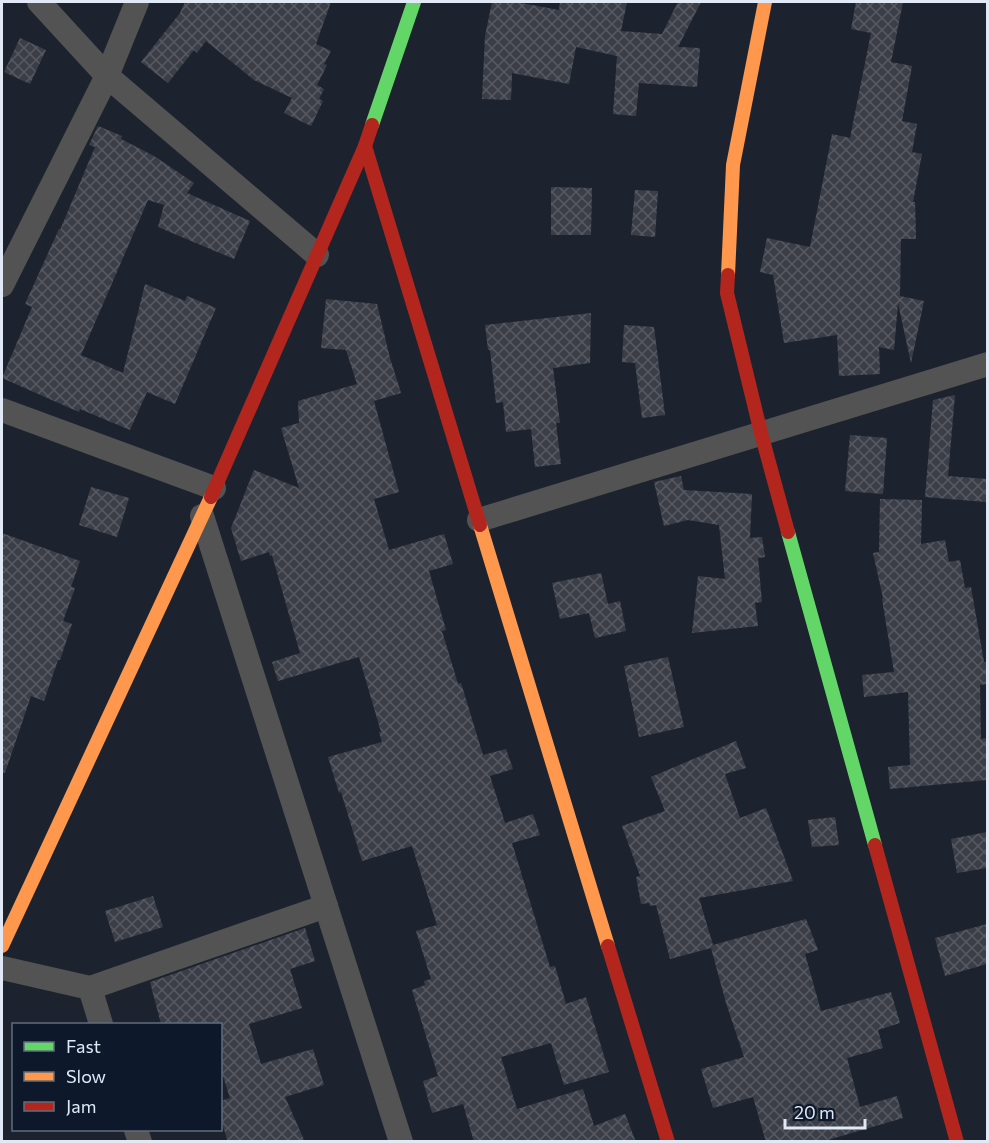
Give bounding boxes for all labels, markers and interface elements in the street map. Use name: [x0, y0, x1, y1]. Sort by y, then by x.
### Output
legend: [12, 1023, 222, 1131]
text: Fast: [66, 1035, 101, 1057]
text: Slow: [66, 1065, 106, 1087]
scale bar: [785, 1092, 864, 1130]
text: Jam: [66, 1095, 96, 1117]
text: 20 m: [794, 1101, 835, 1123]

